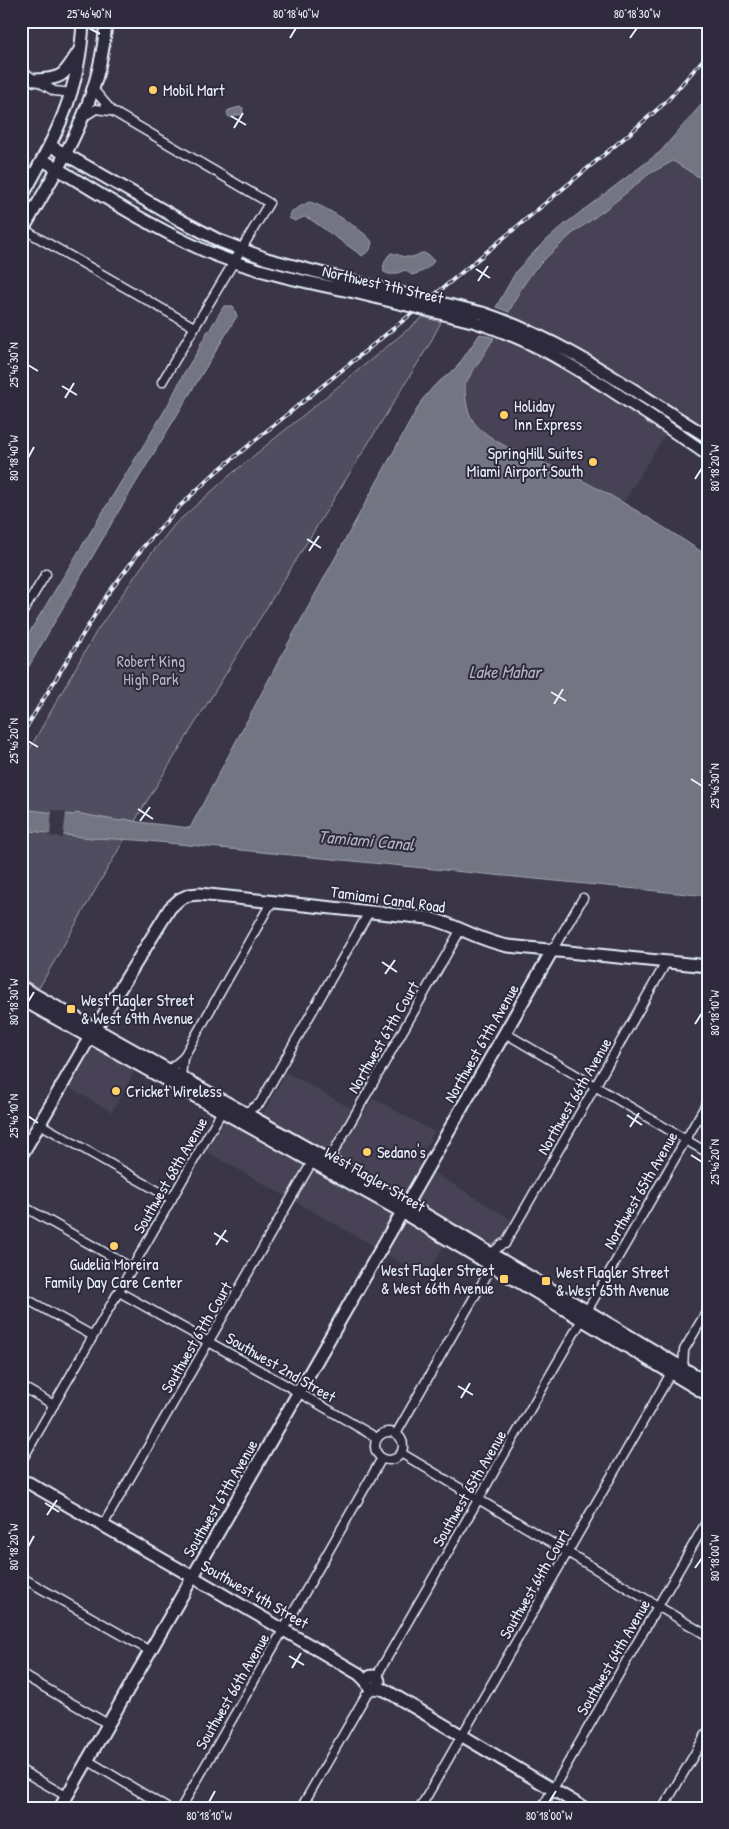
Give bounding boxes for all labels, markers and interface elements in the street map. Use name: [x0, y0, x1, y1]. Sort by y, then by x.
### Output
text: 25°46'40"N: [67, 5, 111, 22]
text: 80°18'40"W: [273, 5, 319, 22]
text: 80°18'30"W: [614, 5, 661, 22]
place label: Mobil Mart: [163, 79, 225, 101]
marker: Mobil Mart: [147, 84, 159, 96]
street label: Northwest 7th Street: [320, 259, 446, 309]
text: 25°46'30"N: [5, 342, 22, 388]
place label: Holiday Inn Express: [514, 395, 582, 435]
marker: Holiday Inn Express: [498, 409, 510, 421]
text: 80°18'40"W: [5, 435, 22, 481]
place label: SpringHill Suites Miami Airport South: [467, 442, 583, 482]
text: 80°18'20"W: [706, 444, 723, 491]
marker: SpringHill Suites Miami Airport South: [587, 456, 599, 468]
park label: Robert King High Park: [117, 650, 185, 690]
water label: Lake Mahar: [469, 659, 543, 684]
text: 25°46'20"N: [5, 718, 22, 764]
text: 25°46'30"N: [706, 763, 723, 809]
water label: Tamiami Canal: [317, 823, 416, 857]
street label: Tamiami Canal Road: [329, 880, 447, 918]
street label: Northwest 67th Court: [342, 977, 424, 1097]
text: 80°18'30"W: [5, 978, 22, 1025]
street label: Northwest 67th Avenue: [438, 979, 524, 1106]
place label: West Flagler Street & West 69th Avenue: [81, 989, 194, 1029]
text: 80°18'10"W: [706, 990, 723, 1036]
marker: West Flagler Street & West 69th Avenue: [65, 1003, 77, 1015]
street label: Northwest 66th Avenue: [532, 1033, 617, 1159]
place label: Cricket Wireless: [126, 1080, 222, 1102]
marker: Cricket Wireless: [110, 1085, 122, 1097]
text: 25°46'10"N: [5, 1094, 22, 1138]
street label: Southwest 68th Avenue: [128, 1112, 213, 1237]
street label: Northwest 65th Avenue: [597, 1127, 683, 1253]
text: 25°46'20"N: [706, 1139, 723, 1185]
street label: West Flagler Street: [321, 1141, 430, 1217]
place label: Sedano's: [377, 1141, 426, 1163]
marker: Sedano's: [361, 1146, 373, 1158]
marker: Gudelia Moreira Family Day Care Center: [108, 1240, 120, 1252]
place label: Gudelia Moreira Family Day Care Center: [44, 1253, 183, 1293]
place label: West Flagler Street & West 66th Avenue: [381, 1259, 495, 1299]
place label: West Flagler Street & West 65th Avenue: [556, 1261, 670, 1301]
marker: West Flagler Street & West 66th Avenue: [498, 1273, 510, 1285]
marker: West Flagler Street & West 65th Avenue: [540, 1275, 552, 1287]
street label: Southwest 67th Court: [155, 1277, 237, 1397]
street label: Southwest 2nd Street: [222, 1327, 340, 1408]
street label: Southwest 65th Avenue: [427, 1425, 512, 1550]
street label: Southwest 67th Avenue: [177, 1435, 263, 1561]
text: 80°18'20"W: [5, 1523, 22, 1570]
street label: Southwest 64th Court: [494, 1525, 575, 1643]
text: 80°18'00"W: [706, 1534, 723, 1581]
street label: Southwest 4th Street: [197, 1554, 313, 1634]
street label: Southwest 64th Avenue: [571, 1594, 655, 1719]
street label: Southwest 66th Avenue: [190, 1628, 275, 1753]
text: 80°18'10"W: [186, 1807, 232, 1824]
text: 80°18'00"W: [526, 1807, 573, 1824]

